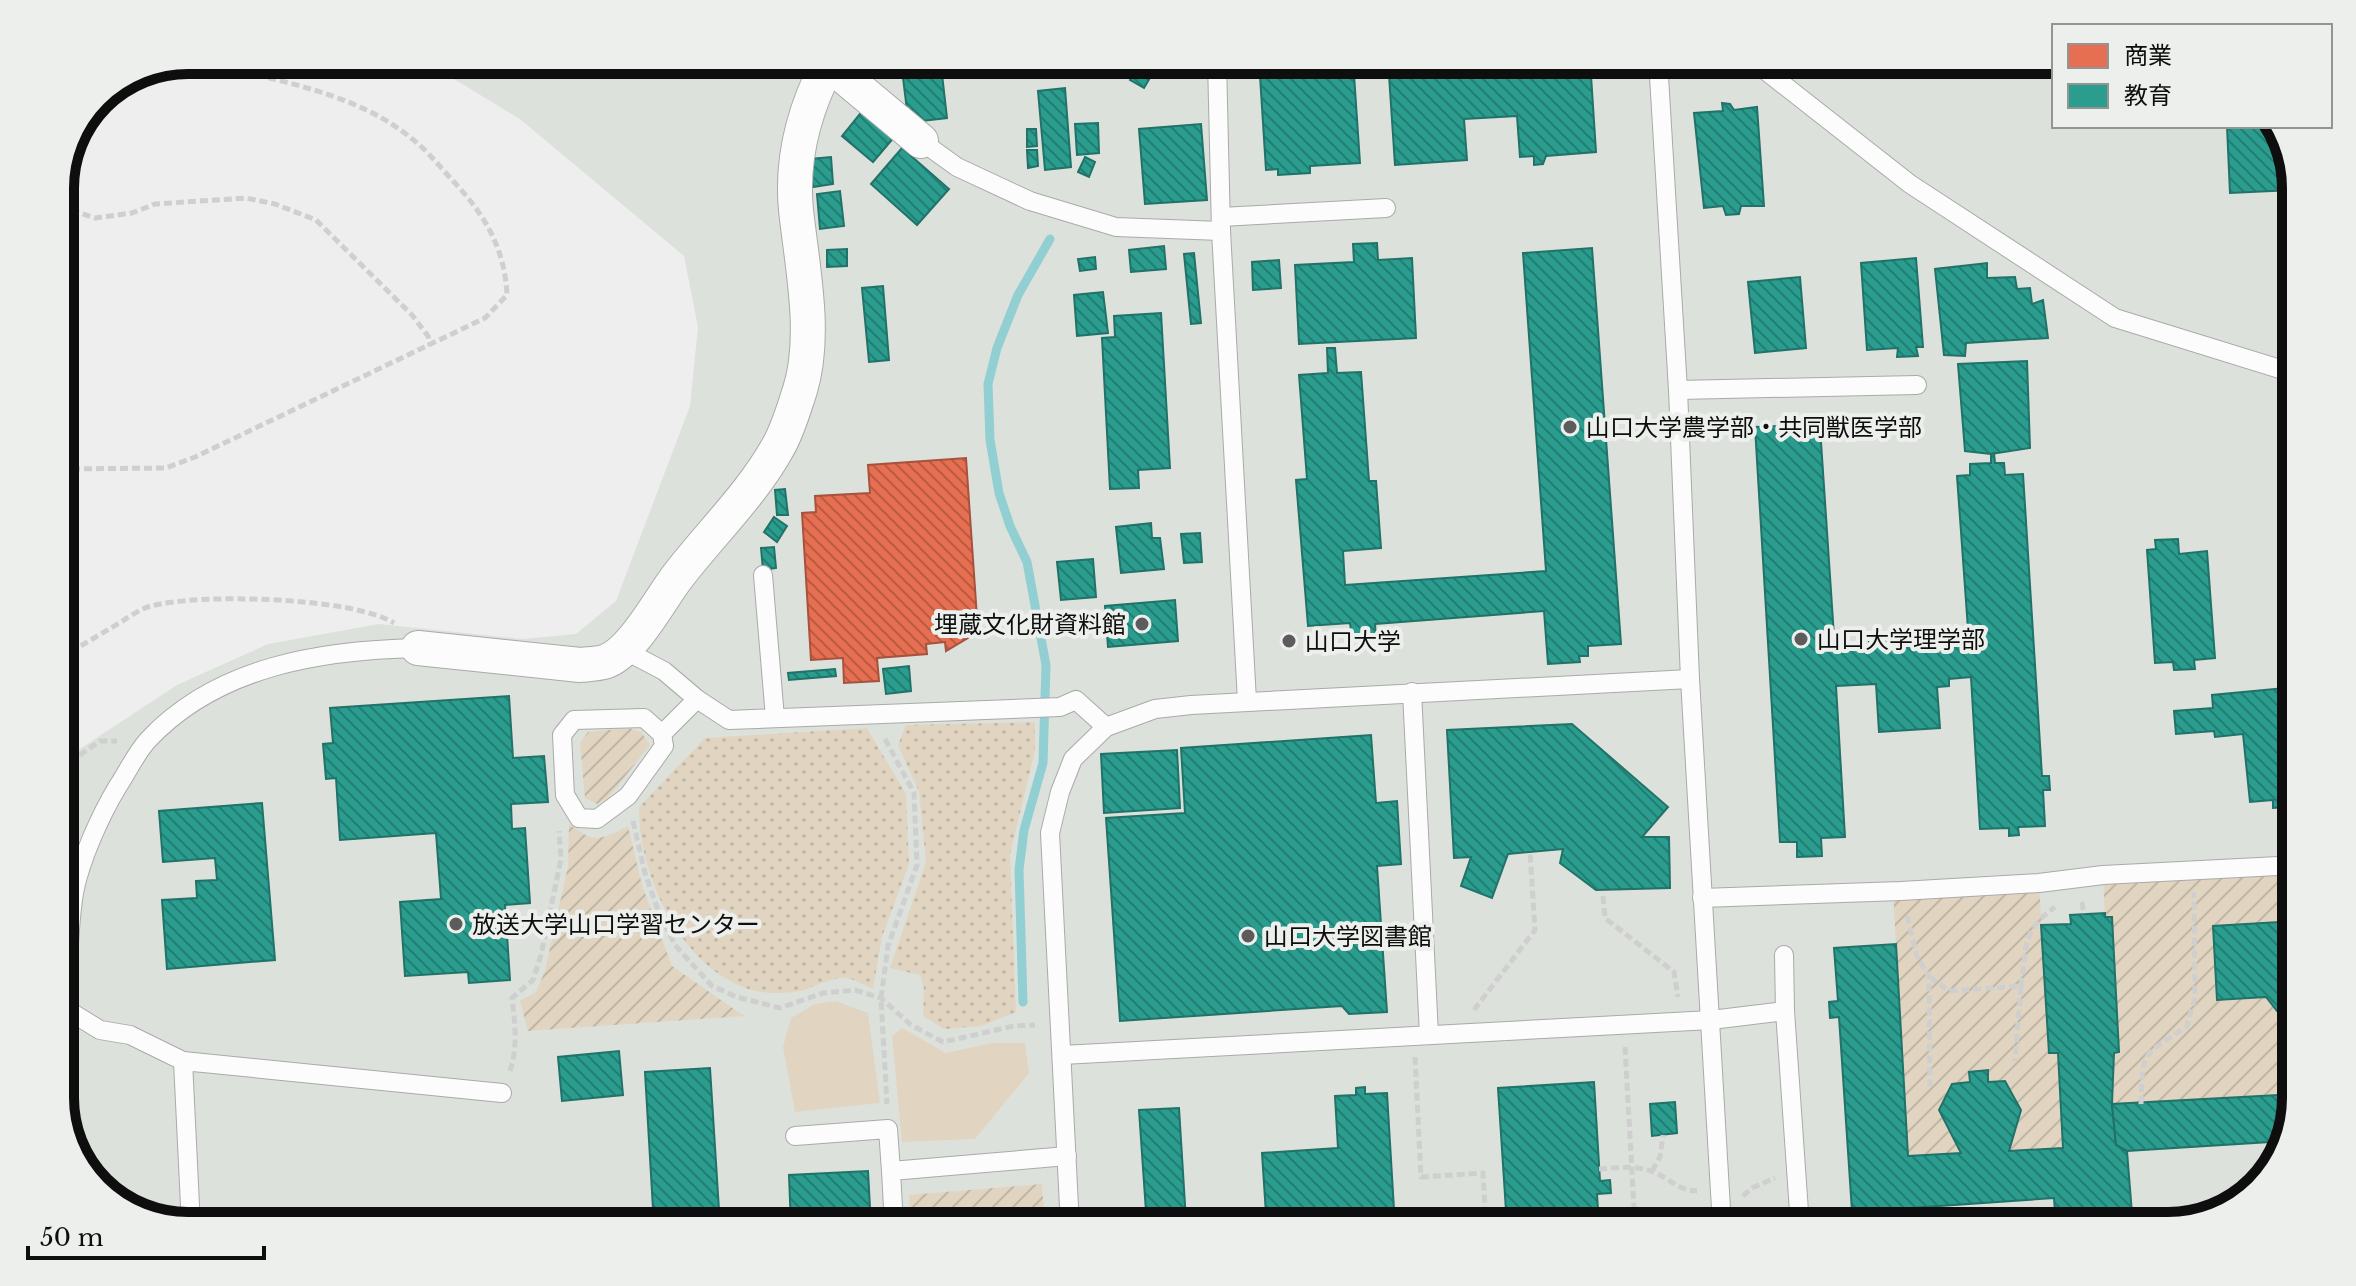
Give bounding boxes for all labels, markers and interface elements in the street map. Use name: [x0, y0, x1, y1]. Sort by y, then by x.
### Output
legend: [2052, 24, 2332, 128]
text: 商業: [2124, 41, 2172, 70]
text: 教育: [2124, 81, 2172, 110]
place label: 山口大学農学部・共同獣医学部: [1586, 413, 1922, 442]
marker: 山口大学農学部・共同獣医学部: [1561, 418, 1579, 436]
place label: 埋蔵文化財資料館: [934, 610, 1126, 639]
marker: 埋蔵文化財資料館: [1133, 615, 1151, 633]
place label: 山口大学理学部: [1817, 625, 1985, 654]
place label: 山口大学: [1305, 627, 1401, 656]
marker: 山口大学理学部: [1792, 630, 1810, 648]
marker: 山口大学: [1280, 632, 1298, 650]
place label: 放送大学山口学習センター: [472, 910, 760, 939]
marker: 放送大学山口学習センター: [447, 915, 465, 933]
place label: 山口大学図書館: [1264, 922, 1432, 951]
marker: 山口大学図書館: [1239, 927, 1257, 945]
scale bar: [28, 1210, 264, 1260]
text: 50 m: [40, 1223, 104, 1252]

